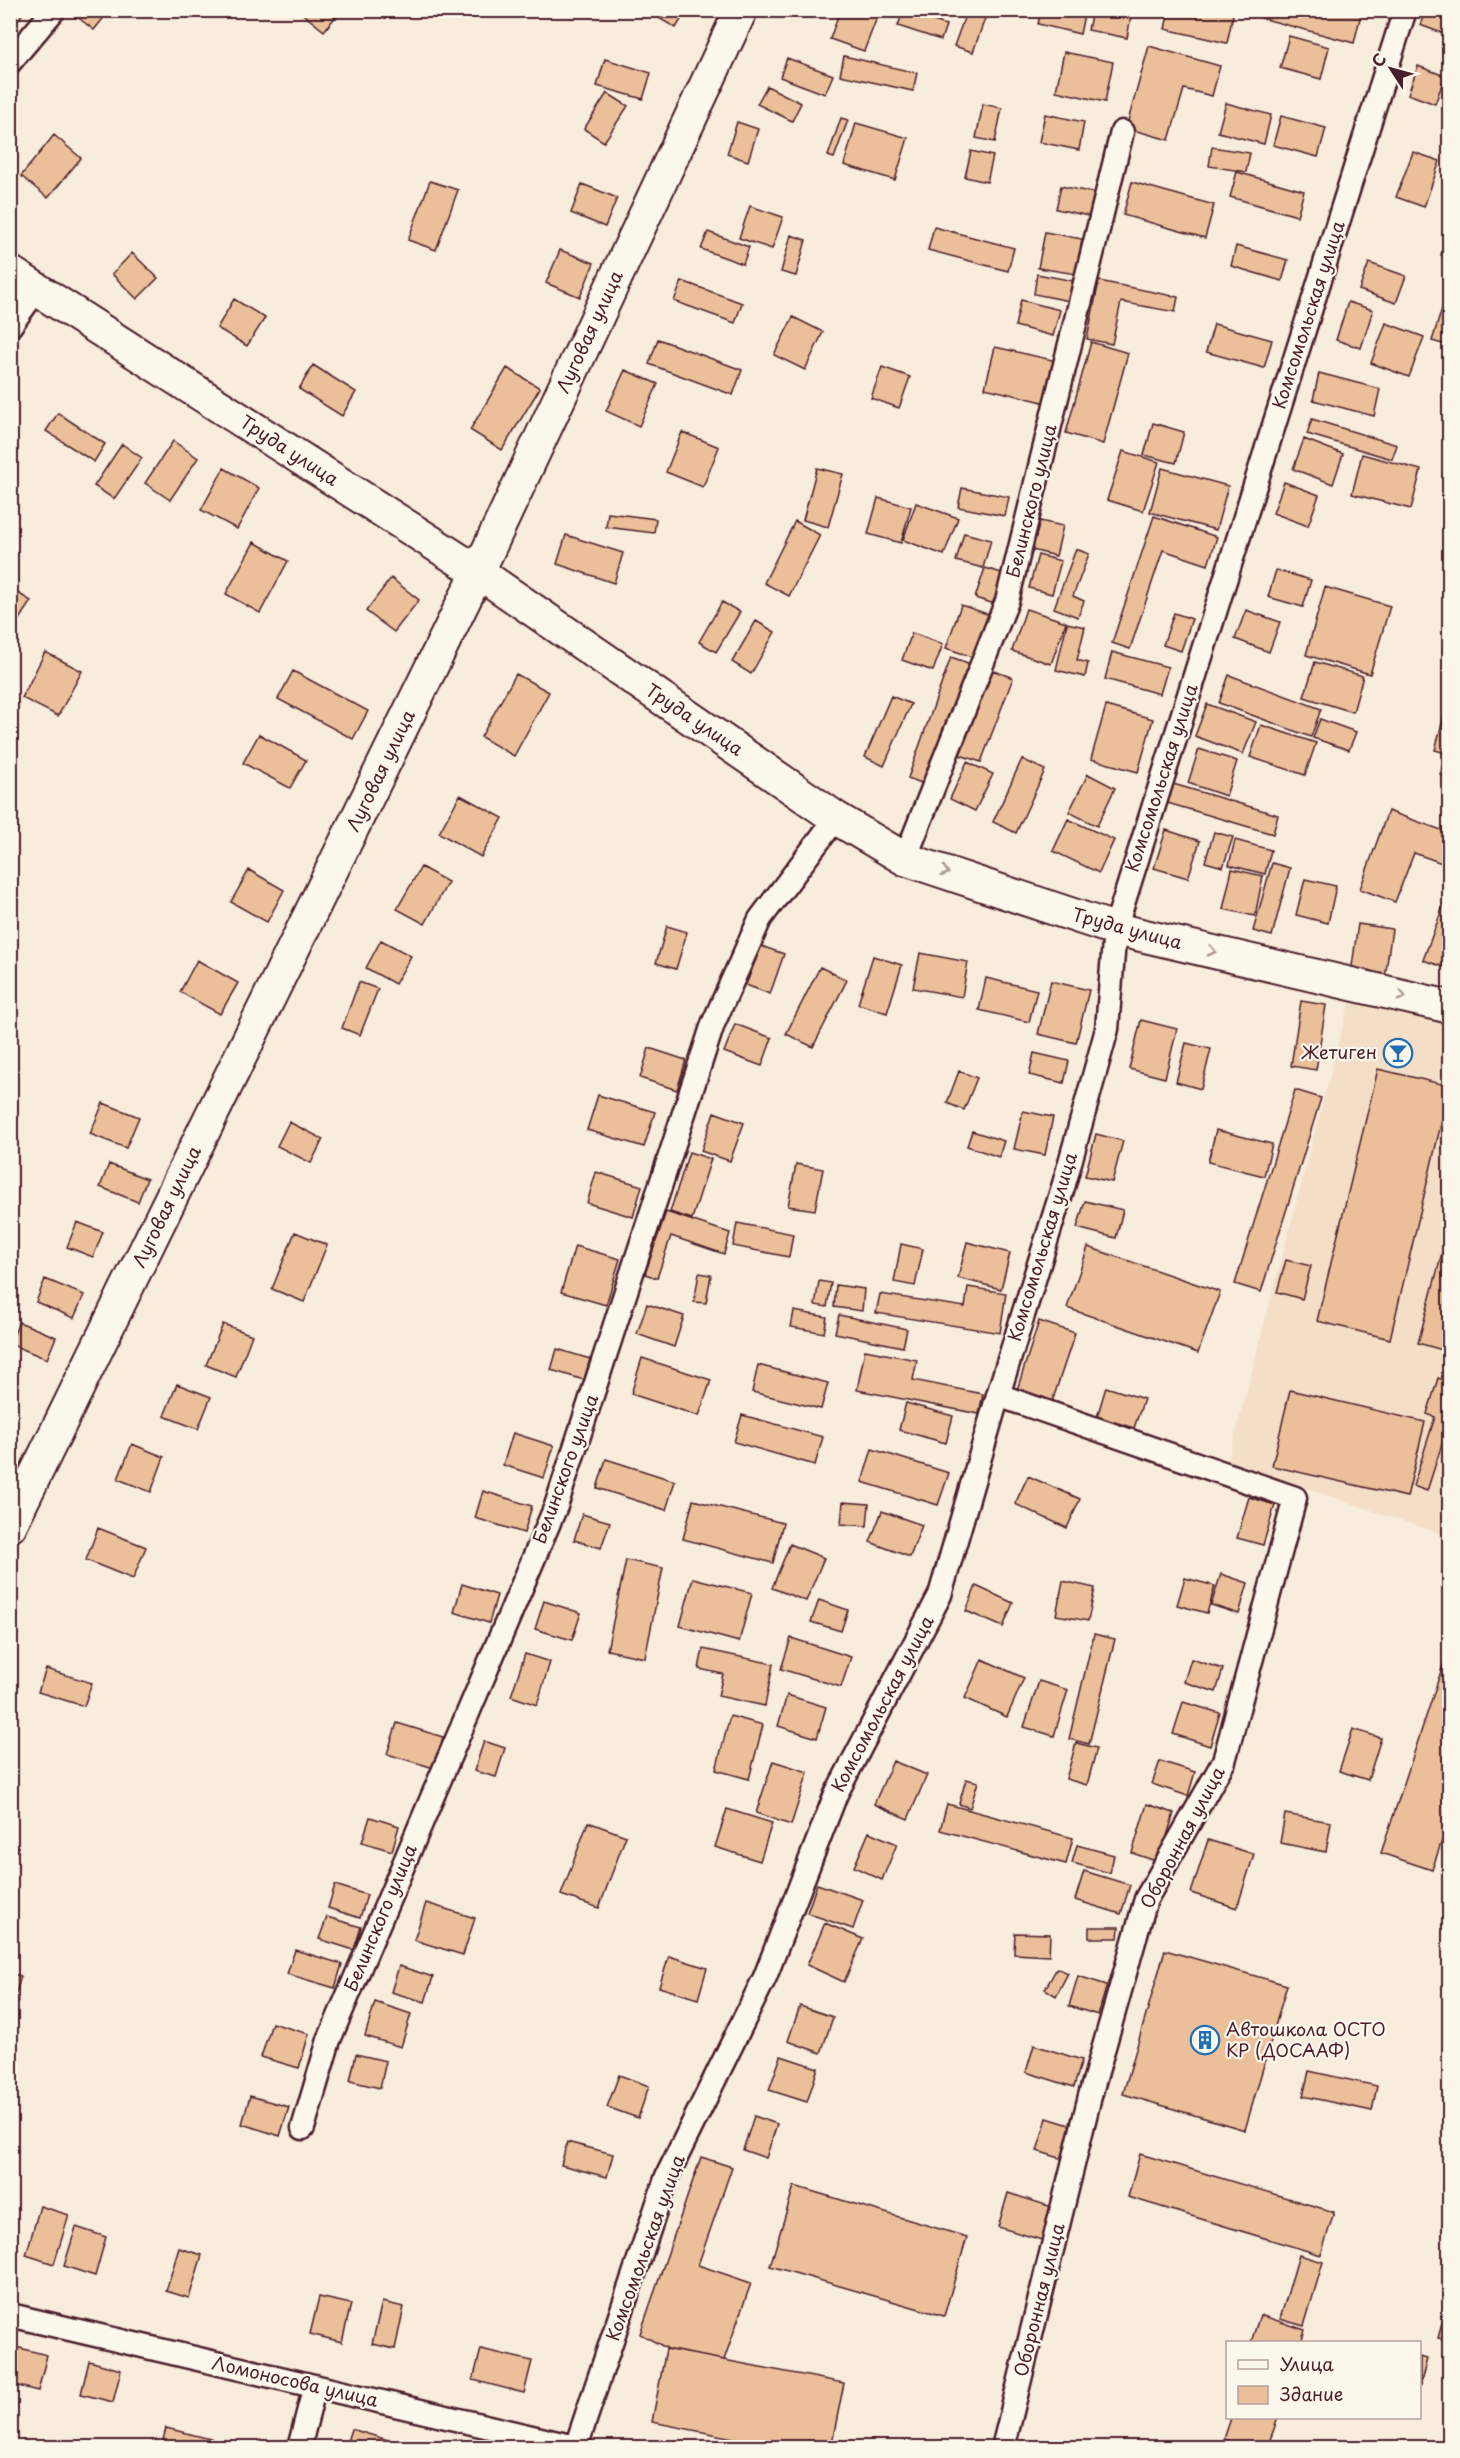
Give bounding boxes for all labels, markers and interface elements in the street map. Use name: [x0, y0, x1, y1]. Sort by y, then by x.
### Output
north arrow: [1361, 39, 1421, 99]
text: С: [1365, 48, 1391, 72]
street label: Комсомольская улица: [1264, 216, 1351, 412]
street label: Луговая улица: [548, 265, 629, 397]
street label: Труда улица: [235, 408, 345, 492]
street label: Белинского улица: [998, 420, 1063, 580]
street label: Труда улица: [641, 676, 750, 762]
street label: Комсомольская улица: [1117, 679, 1204, 875]
street label: Луговая улица: [339, 704, 421, 836]
one-way arrow: [939, 865, 950, 877]
street label: Труда улица: [1069, 900, 1186, 955]
one-way arrow: [1207, 944, 1217, 957]
one-way arrow: [1396, 988, 1406, 1001]
bar icon: Жетиген: [1382, 1037, 1414, 1069]
place label: Жетиген: [1301, 1038, 1377, 1065]
street label: Луговая улица: [125, 1140, 207, 1272]
street label: Комсомольская улица: [1000, 1148, 1083, 1344]
street label: Белинского улица: [525, 1389, 604, 1547]
street label: Комсомольская улица: [824, 1610, 940, 1796]
street label: Оборонная улица: [1133, 1761, 1231, 1913]
street label: Белинского улица: [336, 1839, 423, 1995]
place label: Автошкола ОСТО КР (ДОСААФ): [1226, 2015, 1386, 2063]
building icon: Автошкола ОСТО КР (ДОСААФ): [1189, 2024, 1221, 2056]
street label: Комсомольская улица: [598, 2150, 691, 2344]
street label: Оборонная улица: [1006, 2219, 1071, 2379]
legend: [1226, 2341, 1421, 2419]
street label: Ломоносова улица: [210, 2348, 382, 2413]
text: Улица: [1280, 2350, 1334, 2377]
text: Здание: [1280, 2380, 1343, 2407]

